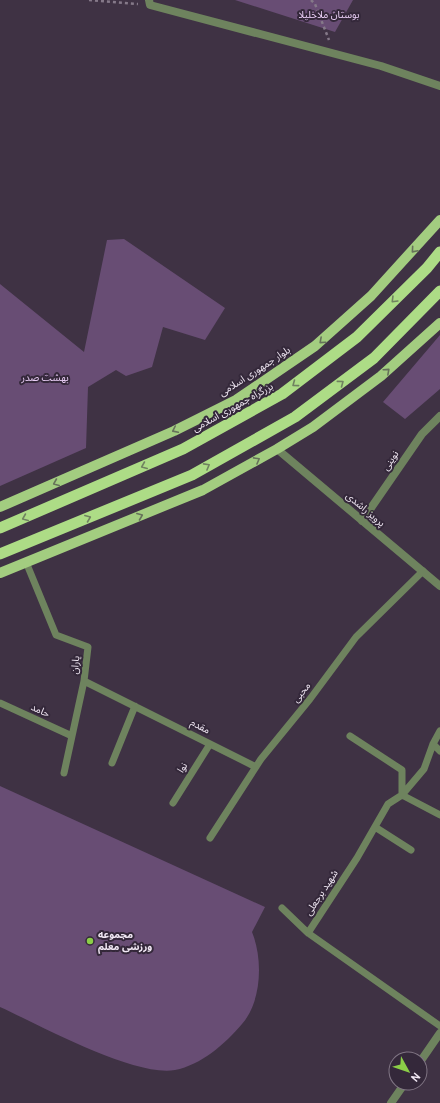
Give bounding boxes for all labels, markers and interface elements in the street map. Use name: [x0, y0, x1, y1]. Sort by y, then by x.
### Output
park label: بوستان ملاخلیلا: [298, 9, 360, 22]
one-way arrow: [412, 245, 419, 252]
one-way arrow: [391, 295, 399, 303]
one-way arrow: [319, 336, 326, 343]
street label: بلوار جمهوری اسلامی: [217, 344, 293, 400]
one-way arrow: [382, 368, 390, 376]
park label: بهشت صدر: [20, 372, 69, 385]
one-way arrow: [292, 379, 299, 387]
street label: بزرگراه جمهوری اسلامی: [190, 380, 276, 436]
one-way arrow: [336, 381, 343, 388]
one-way arrow: [172, 425, 180, 433]
street label: نوینی: [380, 448, 402, 473]
one-way arrow: [253, 458, 260, 465]
one-way arrow: [141, 461, 149, 469]
one-way arrow: [203, 464, 210, 471]
one-way arrow: [53, 478, 61, 486]
street label: پرویز راشدی: [343, 490, 387, 530]
one-way arrow: [136, 512, 143, 520]
one-way arrow: [22, 513, 29, 521]
one-way arrow: [84, 514, 91, 522]
street label: یاران: [69, 655, 83, 675]
street label: محبی: [290, 680, 314, 706]
street label: حامد: [28, 701, 52, 721]
street label: مقدم: [188, 717, 212, 738]
street label: نوا: [175, 760, 191, 776]
street label: شهید برجعلی: [302, 868, 342, 918]
place label: مجموعه ورزشی معلم: [98, 929, 152, 954]
marker: مجموعه ورزشی معلم: [85, 936, 95, 946]
north arrow: [388, 1051, 428, 1091]
text: N: [407, 1069, 423, 1084]

